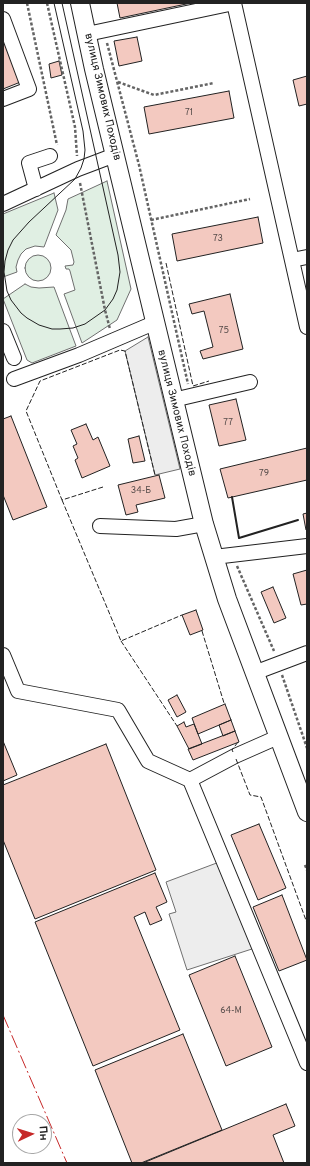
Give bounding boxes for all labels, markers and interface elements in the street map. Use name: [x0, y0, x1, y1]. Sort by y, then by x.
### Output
street label: вулиця Зимових Походів: [81, 32, 123, 162]
house number: 71: [185, 108, 193, 118]
house number: 73: [213, 234, 223, 244]
house number: 75: [219, 326, 229, 336]
street label: вулиця Зимових Походів: [154, 348, 198, 478]
house number: 77: [223, 418, 233, 428]
house number: 79: [259, 469, 269, 479]
house number: 34-Б: [131, 486, 151, 496]
house number: 64-М: [220, 1006, 242, 1016]
north arrow: [12, 1114, 52, 1154]
text: Пн: [35, 1125, 50, 1141]

